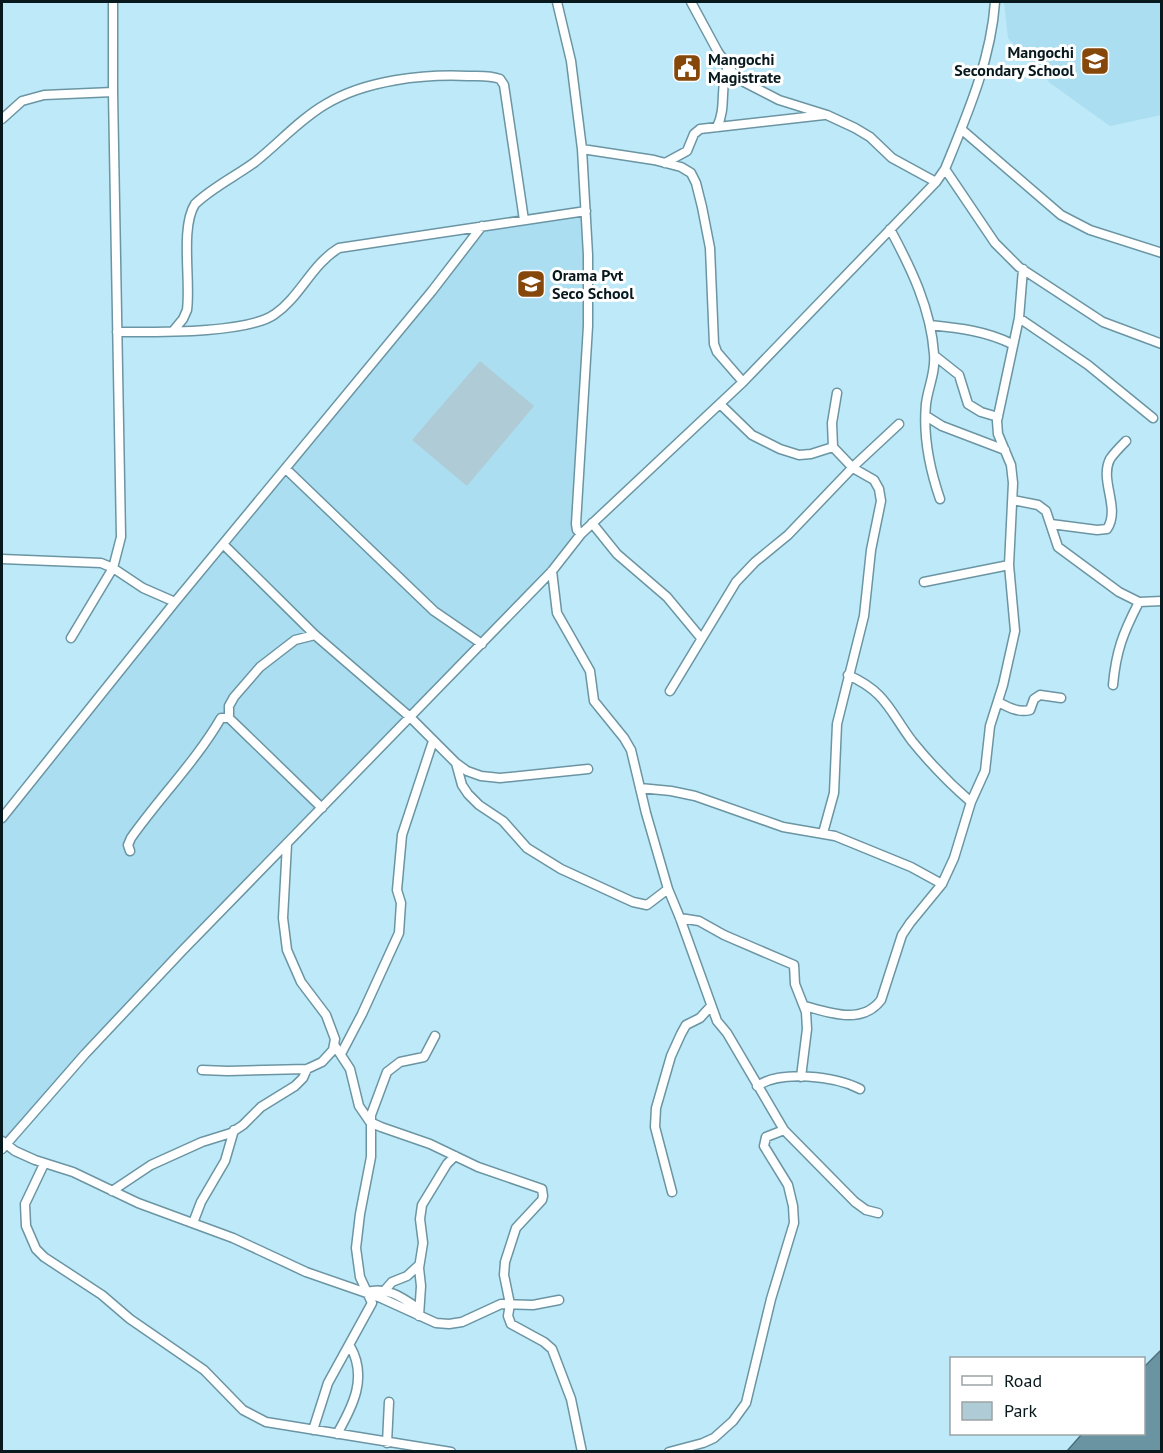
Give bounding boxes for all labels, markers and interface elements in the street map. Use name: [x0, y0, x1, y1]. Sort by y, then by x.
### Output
place label: Mangochi Secondary School: [954, 42, 1074, 80]
school or university icon: Mangochi Secondary School: [1079, 45, 1111, 77]
place label: Mangochi Magistrate: [708, 49, 781, 87]
public building icon: Mangochi Magistrate: [671, 52, 703, 84]
place label: Orama Pvt Seco School: [552, 265, 634, 303]
school or university icon: Orama Pvt Seco School: [515, 268, 547, 300]
legend: [950, 1357, 1145, 1435]
text: Road: [1004, 1369, 1042, 1392]
text: Park: [1004, 1399, 1037, 1422]

